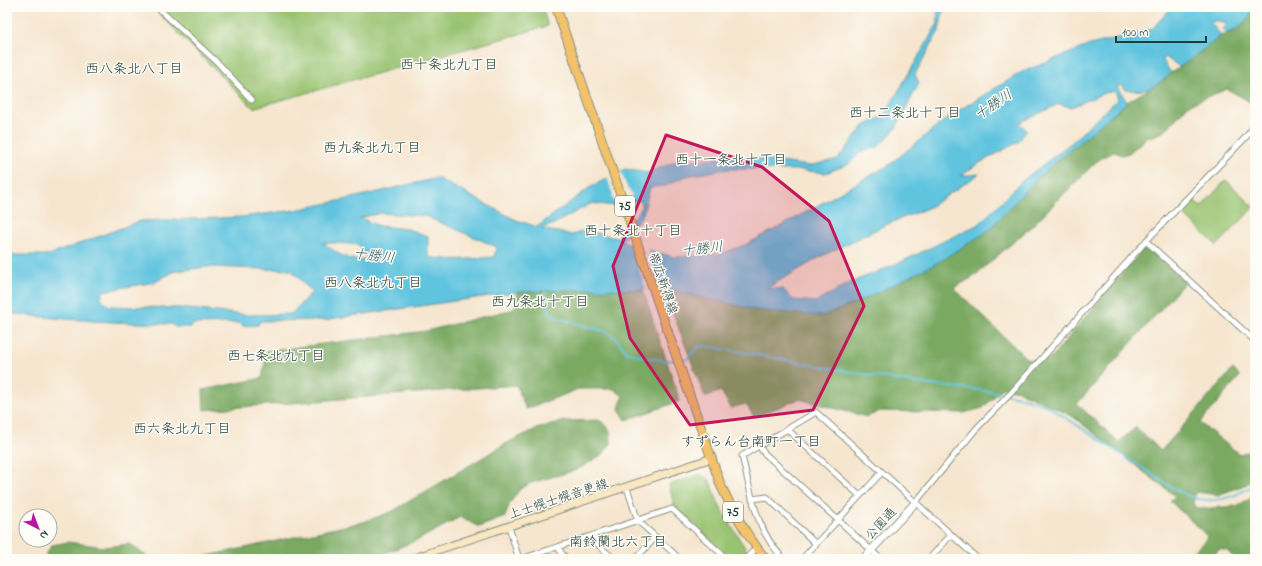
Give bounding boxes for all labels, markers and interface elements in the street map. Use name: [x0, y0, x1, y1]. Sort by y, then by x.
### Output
scale bar: [1116, 18, 1206, 44]
text: 100 m: [1122, 24, 1149, 42]
district label: 西十条北九丁目: [400, 55, 498, 76]
district label: 西八条北八丁目: [85, 59, 183, 80]
water label: 十勝川: [971, 85, 1017, 126]
district label: 西十二条北十丁目: [849, 103, 961, 124]
district label: 西九条北九丁目: [323, 138, 421, 159]
district label: 西十一条北十丁目: [675, 150, 787, 171]
road number: 75: [615, 196, 635, 216]
district label: 西十条北十丁目: [584, 221, 682, 242]
water label: 十勝川: [680, 237, 724, 262]
water label: 十勝川: [352, 244, 396, 269]
street label: 帯広新得線: [643, 250, 682, 318]
district label: 西八条北九丁目: [324, 273, 422, 294]
district label: 西九条北十丁目: [491, 292, 589, 313]
district label: 西七条北九丁目: [227, 346, 325, 367]
district label: 西六条北九丁目: [133, 419, 231, 440]
district label: すずらん台南町一丁目: [681, 432, 821, 453]
street label: 上士幌士幌音更線: [506, 474, 612, 525]
road number: 75: [723, 502, 743, 522]
street label: 公園通: [861, 503, 901, 545]
north arrow: [18, 508, 58, 548]
text: N: [36, 526, 52, 543]
district label: 南鈴蘭北六丁目: [569, 532, 667, 553]

